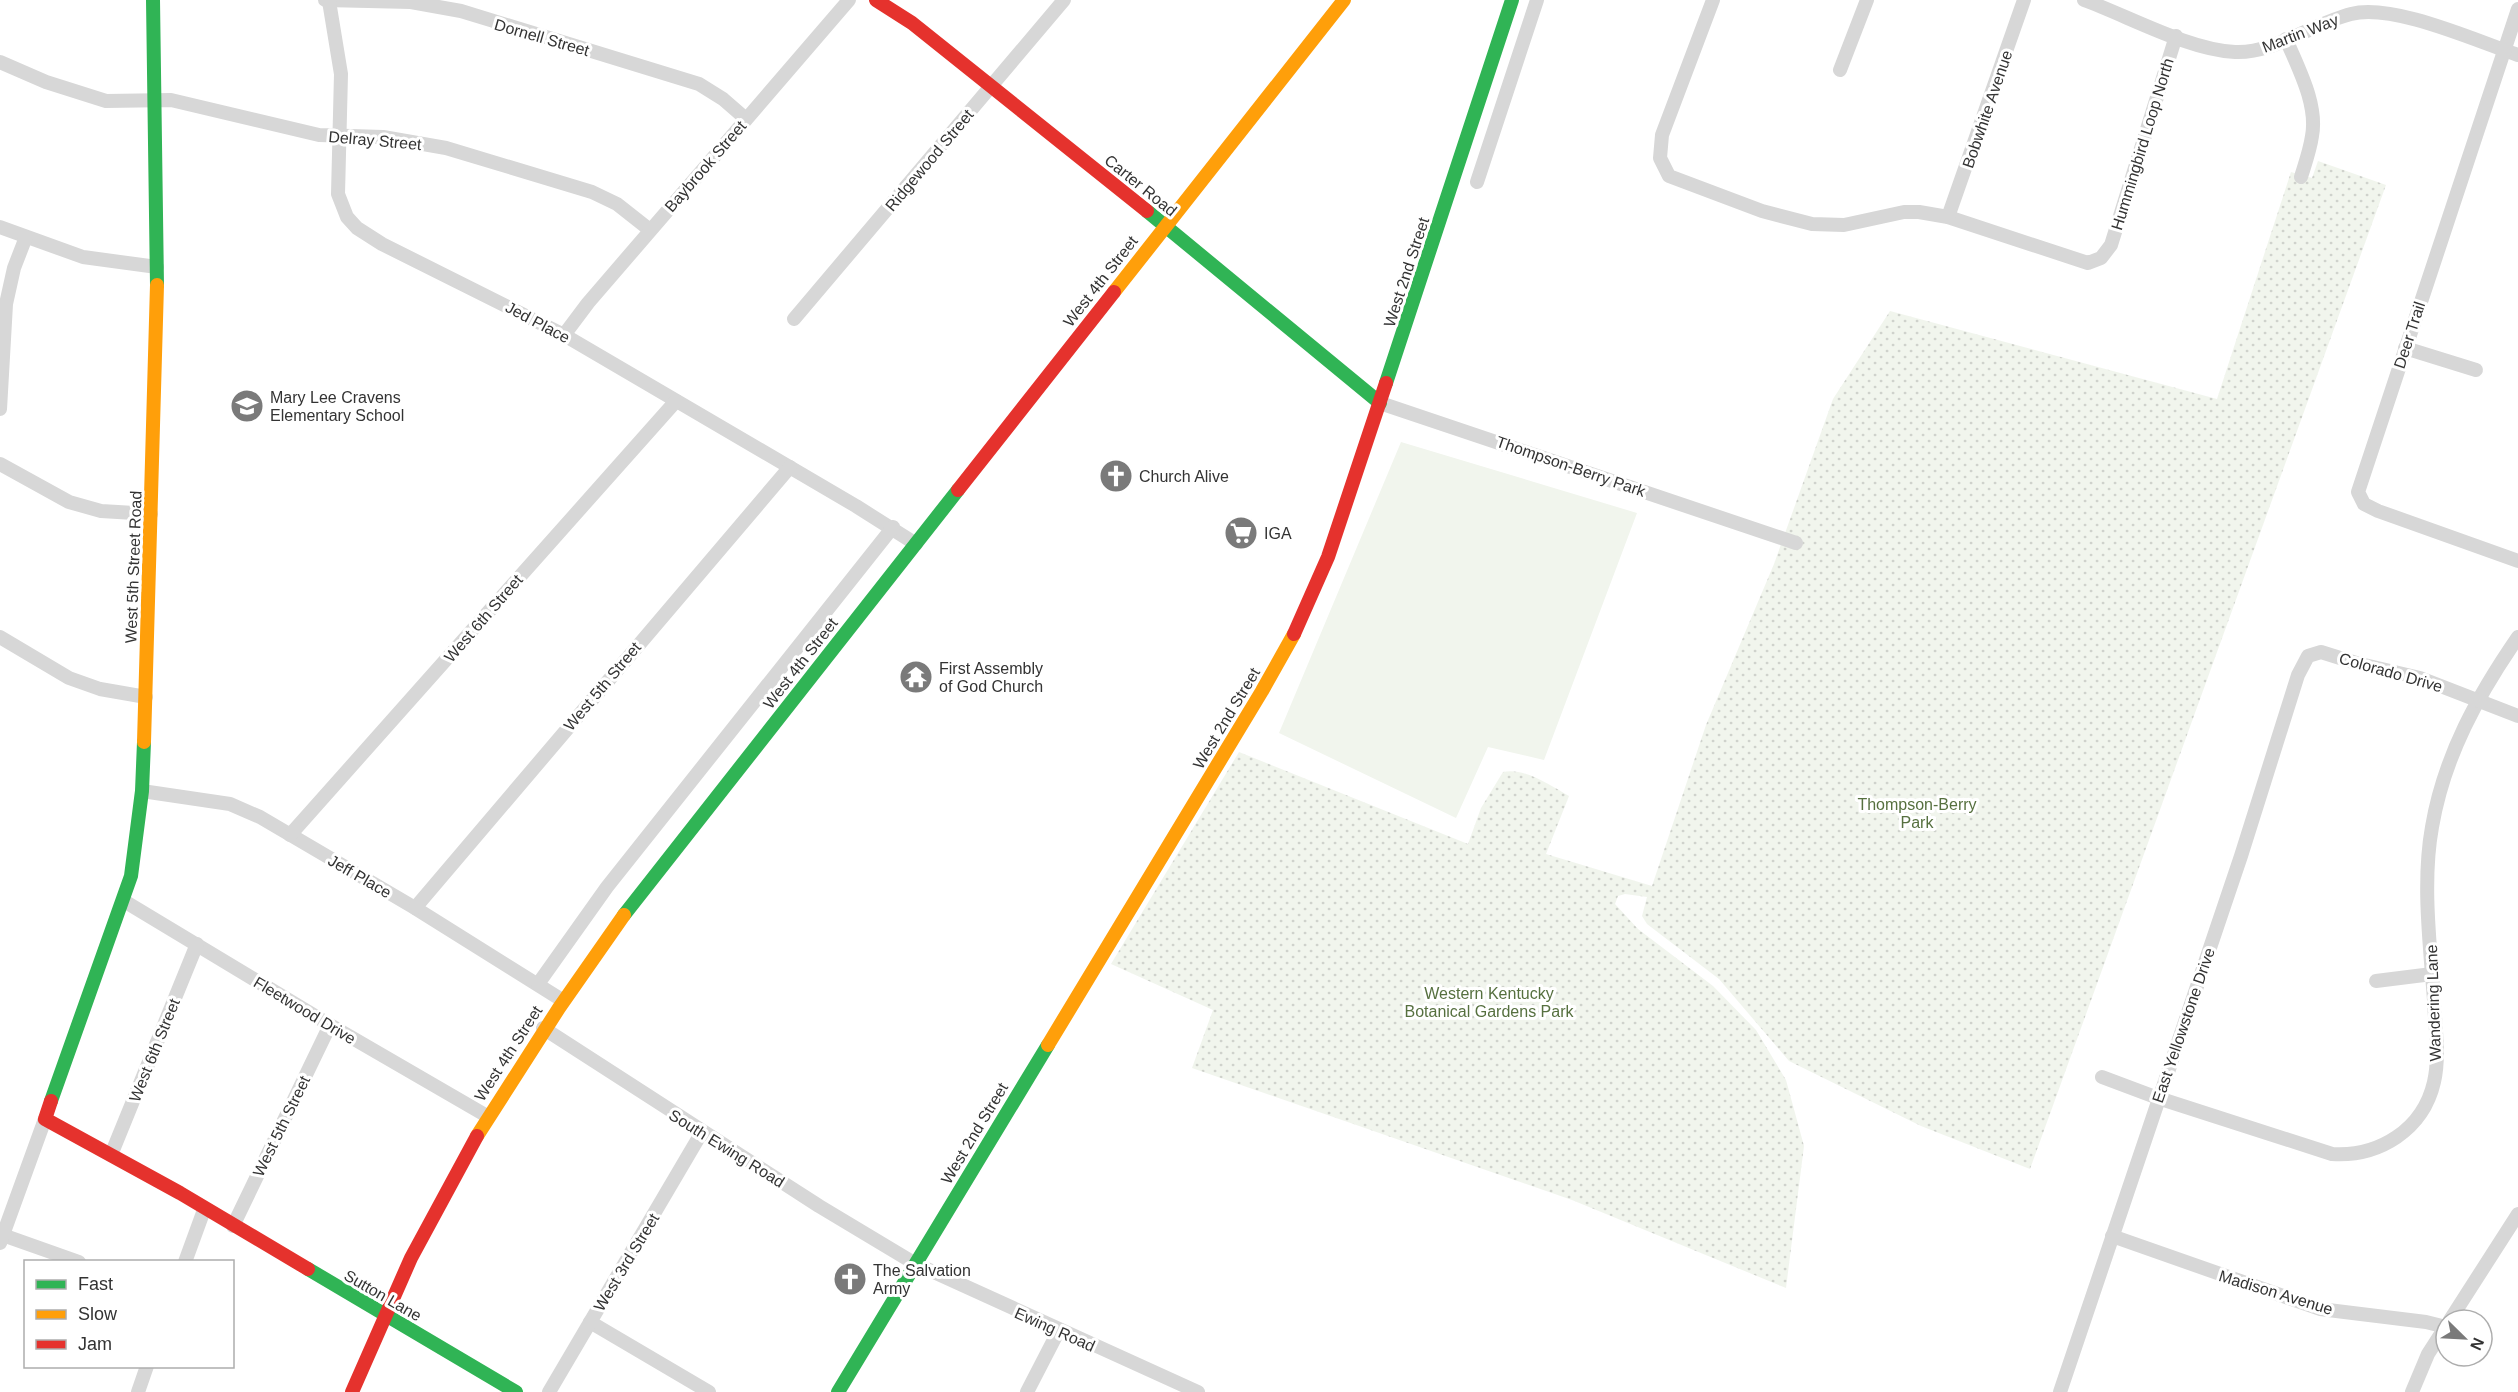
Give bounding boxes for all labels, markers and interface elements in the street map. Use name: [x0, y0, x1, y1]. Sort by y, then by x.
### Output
street label: Martin Way: [2260, 11, 2341, 56]
street label: Dornell Street: [493, 16, 592, 59]
street label: Bobwhite Avenue: [1959, 48, 2016, 170]
street label: Hummingbird Loop North: [2108, 56, 2177, 232]
street label: Ridgewood Street: [882, 106, 977, 215]
street label: Baybrook Street: [661, 117, 750, 215]
street label: Delray Street: [328, 128, 423, 153]
street label: Carter Road: [1101, 151, 1180, 219]
street label: West 2nd Street: [1381, 215, 1432, 329]
street label: West 4th Street: [1060, 232, 1141, 330]
street label: Jed Place: [503, 298, 573, 346]
street label: Deer Trail: [2391, 300, 2428, 371]
school or university icon: Mary Lee Cravens Elementary School: [229, 388, 265, 424]
place label: Mary Lee Cravens Elementary School: [270, 389, 404, 424]
street label: Thompson-Berry Park: [1494, 433, 1649, 500]
church icon: Church Alive: [1098, 458, 1134, 494]
place label: Church Alive: [1139, 468, 1229, 485]
street label: West 5th Street Road: [122, 490, 145, 644]
supermarket icon: IGA: [1223, 515, 1259, 551]
place label: IGA: [1264, 525, 1292, 542]
street label: West 6th Street: [441, 571, 526, 665]
street label: West 4th Street: [760, 614, 841, 712]
street label: West 5th Street: [561, 638, 645, 734]
street label: Colorado Drive: [2337, 650, 2445, 695]
temple icon: First Assembly of God Church: [898, 659, 934, 695]
place label: First Assembly of God Church: [939, 660, 1043, 695]
street label: West 2nd Street: [1190, 664, 1263, 772]
park label: Thompson-Berry Park: [1857, 796, 1977, 831]
street label: Jeff Place: [325, 852, 394, 901]
street label: Wandering Lane: [2423, 944, 2444, 1062]
street label: East Yellowstone Drive: [2149, 945, 2218, 1105]
street label: Fleetwood Drive: [251, 973, 359, 1048]
park label: Western Kentucky Botanical Gardens Park: [1405, 985, 1574, 1020]
street label: West 6th Street: [126, 996, 183, 1104]
street label: West 4th Street: [471, 1002, 546, 1104]
street label: West 5th Street: [250, 1073, 313, 1179]
street label: West 2nd Street: [938, 1079, 1011, 1187]
street label: South Ewing Road: [666, 1106, 787, 1191]
street label: West 3rd Street: [591, 1210, 663, 1314]
legend: [24, 1260, 234, 1368]
church icon: The Salvation Army: [832, 1261, 868, 1297]
place label: The Salvation Army: [873, 1262, 971, 1297]
street label: Sutton Lane: [341, 1266, 424, 1324]
street label: Madison Avenue: [2217, 1267, 2335, 1318]
text: Fast: [78, 1274, 113, 1294]
text: Slow: [78, 1304, 118, 1324]
street label: Ewing Road: [1012, 1304, 1098, 1355]
north arrow: [2434, 1308, 2494, 1368]
text: Jam: [78, 1334, 112, 1354]
text: N: [2467, 1335, 2487, 1353]

